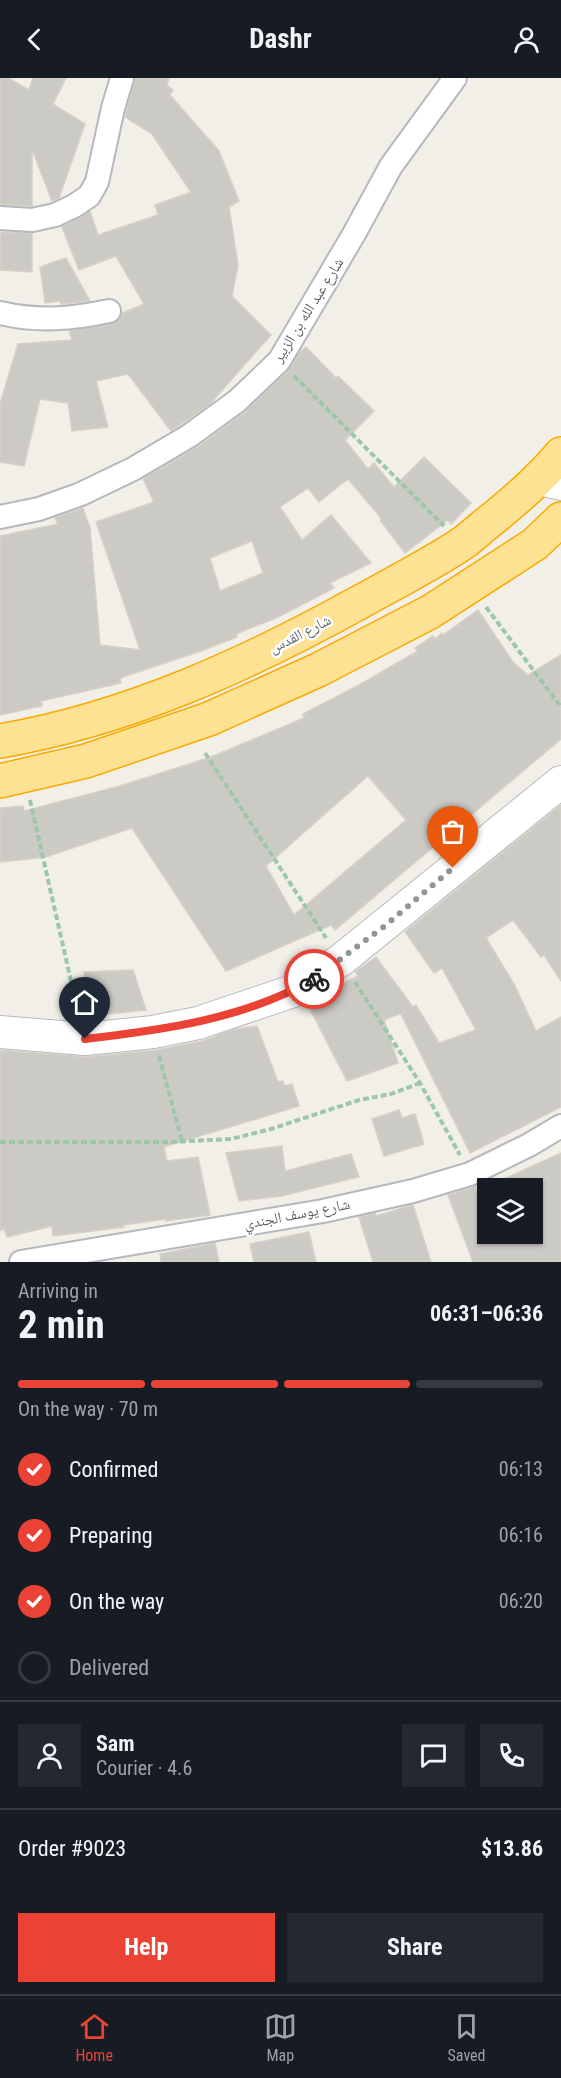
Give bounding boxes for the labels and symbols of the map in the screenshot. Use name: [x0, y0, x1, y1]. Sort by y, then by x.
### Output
street label: شارع عبد الله بن الزبير: [268, 254, 348, 367]
street label: شارع القدس: [266, 611, 334, 658]
pin: [427, 806, 478, 868]
courier: [284, 949, 344, 1009]
pin: [59, 977, 110, 1039]
street label: شارع يوسف الجندي: [243, 1195, 352, 1236]

